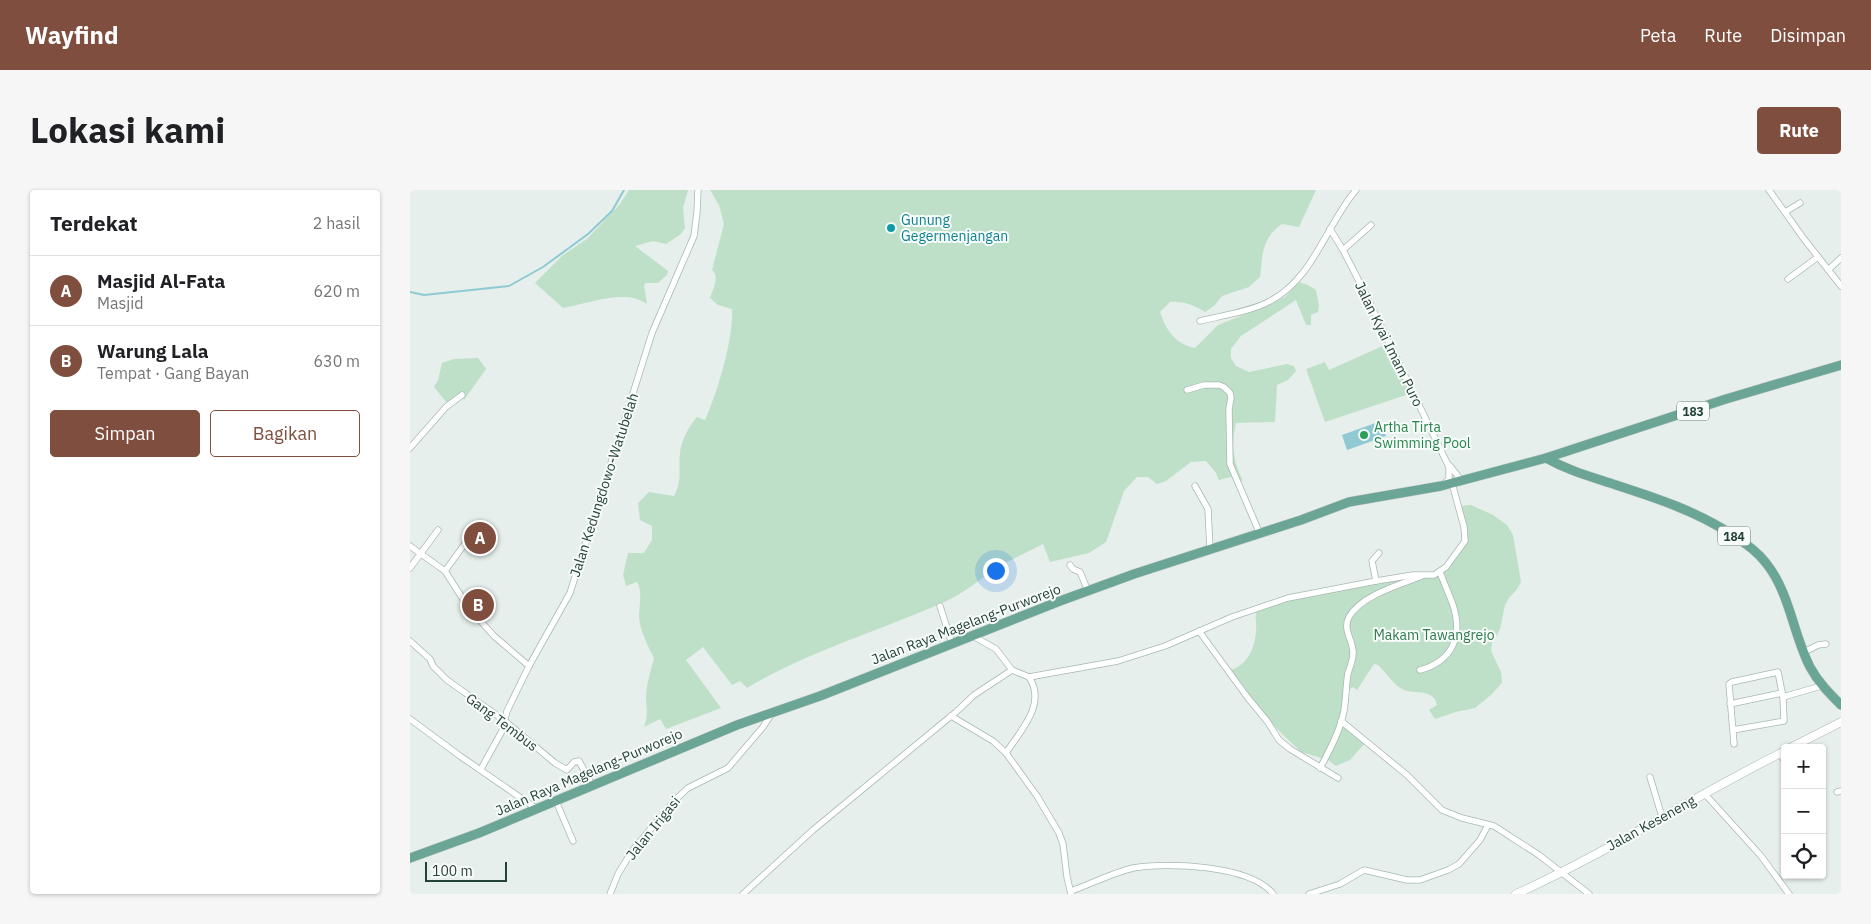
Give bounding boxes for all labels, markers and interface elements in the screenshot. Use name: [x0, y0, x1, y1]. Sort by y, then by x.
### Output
text: Wayfind: [25, 19, 118, 51]
text: Peta: [1640, 24, 1676, 47]
text: Rute: [1704, 24, 1742, 47]
text: Disimpan: [1770, 24, 1846, 47]
text: Lokasi kami: [30, 107, 225, 153]
button: Rute: [1757, 107, 1841, 154]
text: Terdekat: [50, 209, 138, 237]
place label: Gunung Gegermenjangan: [901, 211, 1008, 245]
text: 2 hasil: [313, 213, 360, 233]
marker: Gunung Gegermenjangan: [885, 222, 897, 234]
text: Masjid Al-Fata: [97, 269, 225, 293]
street label: Jalan Kyai Imam Puro: [1351, 278, 1427, 410]
text: A: [61, 281, 71, 301]
text: 620 m: [313, 281, 360, 301]
text: Masjid: [97, 293, 144, 313]
text: Warung Lala: [97, 339, 209, 363]
text: B: [61, 351, 71, 371]
text: 630 m: [313, 351, 360, 371]
text: Tempat · Gang Bayan: [97, 363, 249, 383]
street label: Jalan Kedungdowo-Watubelah: [566, 391, 642, 579]
road number: 183: [1677, 402, 1709, 420]
button: Simpan: [50, 410, 200, 457]
button: Bagikan: [210, 410, 360, 457]
place label: Artha Tirta Swimming Pool: [1374, 418, 1471, 452]
marker: Artha Tirta Swimming Pool: [1358, 429, 1370, 441]
pin: A: [464, 519, 496, 557]
road number: 184: [1718, 526, 1750, 546]
your location: [983, 558, 1009, 584]
street label: Jalan Raya Magelang-Purworejo: [869, 579, 1063, 668]
pin: B: [462, 586, 494, 624]
park label: Makam Tawangrejo: [1373, 626, 1495, 644]
street label: Gang Tembus: [462, 689, 542, 755]
street label: Jalan Raya Magelang-Purworejo: [493, 724, 685, 820]
map controls: [1781, 744, 1826, 879]
button: +: [1781, 744, 1826, 789]
button: −: [1781, 789, 1826, 834]
street label: Jalan Keseneng: [1603, 791, 1699, 855]
street label: Jalan Irigasi: [622, 793, 684, 863]
button: locate: [1781, 834, 1826, 879]
scale bar: [425, 859, 508, 882]
text: 100 m: [432, 862, 473, 880]

